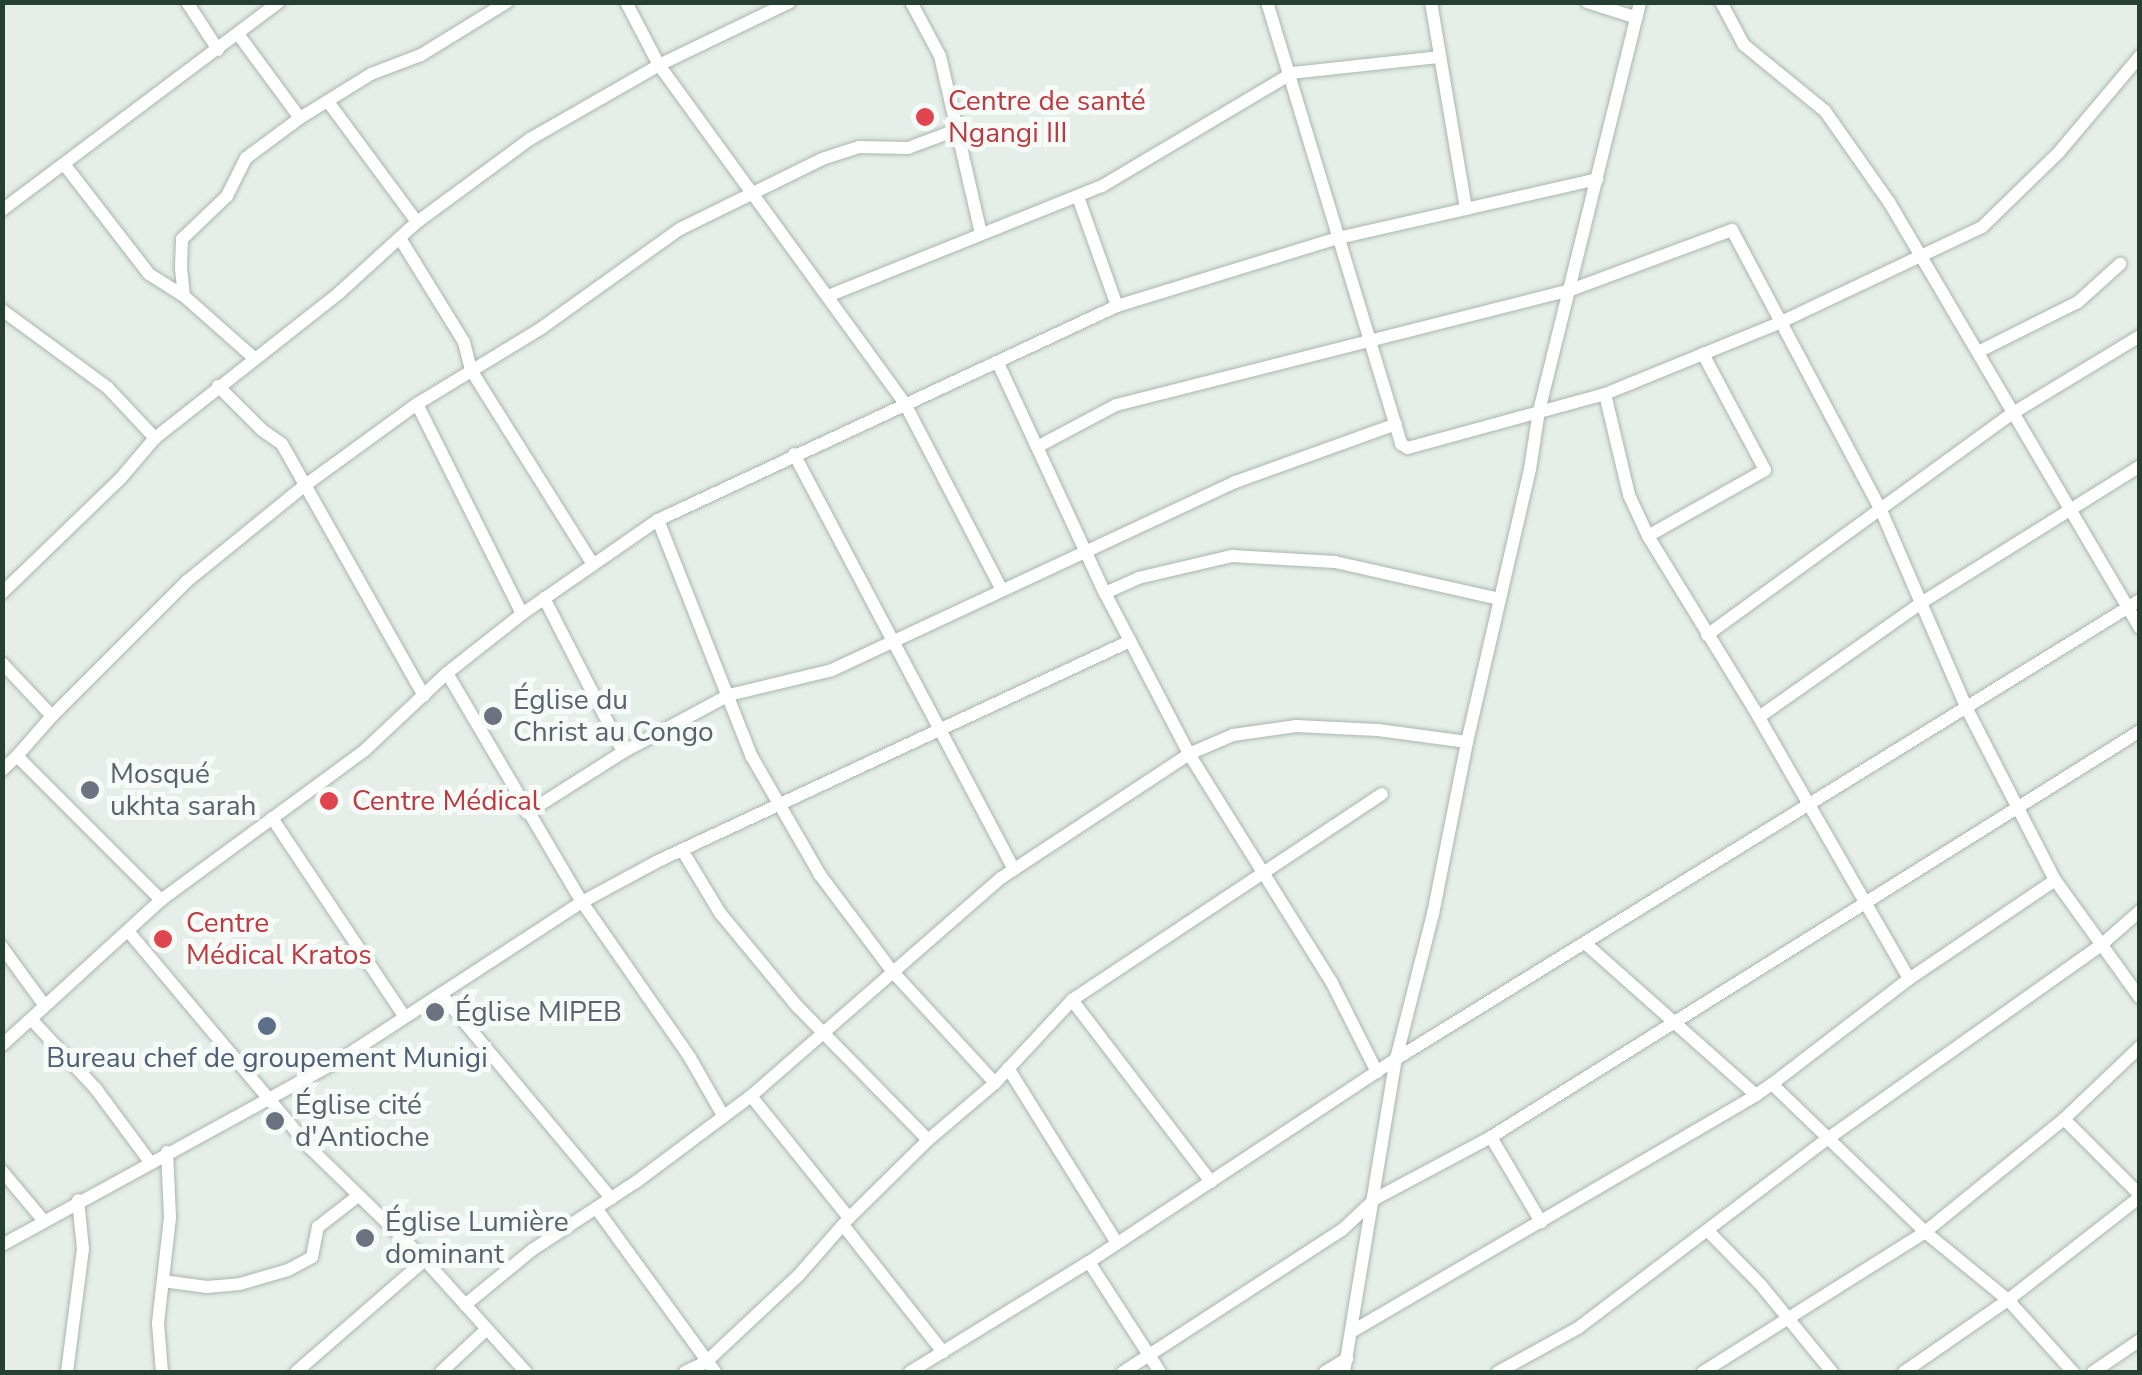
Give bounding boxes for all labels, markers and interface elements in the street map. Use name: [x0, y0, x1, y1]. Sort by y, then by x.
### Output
place label: Centre de santé Ngangi III: [948, 84, 1146, 150]
marker: Centre de santé Ngangi III: [912, 104, 938, 130]
place label: Église du Christ au Congo: [513, 683, 714, 749]
marker: Église du Christ au Congo: [482, 705, 504, 727]
place label: Mosqué ukhta sarah: [110, 757, 256, 823]
marker: Mosqué ukhta sarah: [79, 779, 101, 801]
place label: Centre Médical: [352, 784, 540, 818]
marker: Centre Médical: [316, 788, 342, 814]
place label: Centre Médical Kratos: [186, 906, 372, 972]
marker: Centre Médical Kratos: [150, 926, 176, 952]
place label: Église MIPEB: [455, 995, 622, 1029]
marker: Église MIPEB: [424, 1001, 446, 1023]
marker: Bureau chef de groupement Munigi: [256, 1015, 278, 1037]
place label: Bureau chef de groupement Munigi: [46, 1041, 488, 1075]
place label: Église cité d'Antioche: [295, 1088, 429, 1154]
marker: Église cité d'Antioche: [264, 1110, 286, 1132]
place label: Église Lumière dominant: [385, 1205, 569, 1271]
marker: Église Lumière dominant: [354, 1227, 376, 1249]

